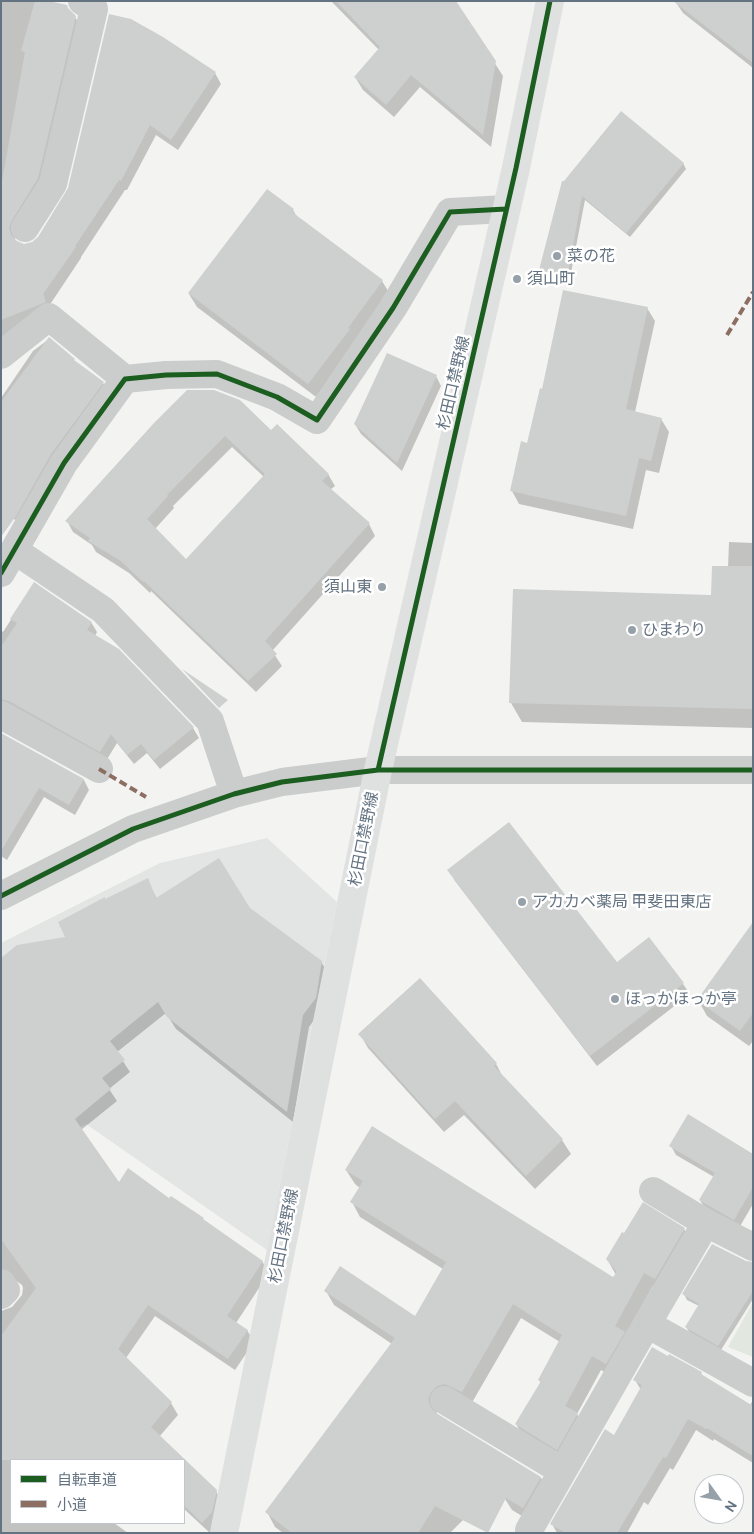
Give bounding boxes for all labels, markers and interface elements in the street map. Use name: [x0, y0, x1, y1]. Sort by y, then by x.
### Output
place label: 菜の花: [567, 246, 615, 266]
marker: 菜の花: [551, 250, 563, 262]
place label: 須山町: [527, 269, 575, 289]
marker: 須山町: [511, 273, 523, 285]
street label: 杉田口禁野線: [434, 334, 474, 432]
place label: 須山東: [324, 577, 372, 597]
marker: 須山東: [376, 581, 388, 593]
place label: ひまわり: [642, 620, 706, 640]
marker: ひまわり: [626, 624, 638, 636]
street label: 杉田口禁野線: [345, 790, 383, 888]
place label: アカカベ薬局 甲斐田東店: [532, 892, 712, 912]
marker: アカカベ薬局 甲斐田東店: [516, 896, 528, 908]
place label: ほっかほっか亭: [625, 989, 737, 1009]
marker: ほっかほっか亭: [609, 993, 621, 1005]
street label: 杉田口禁野線: [265, 1187, 303, 1285]
legend: [10, 1459, 185, 1524]
text: 自転車道: [57, 1471, 117, 1489]
north arrow: [694, 1474, 744, 1524]
text: 小道: [57, 1496, 87, 1514]
text: N: [721, 1497, 741, 1515]

